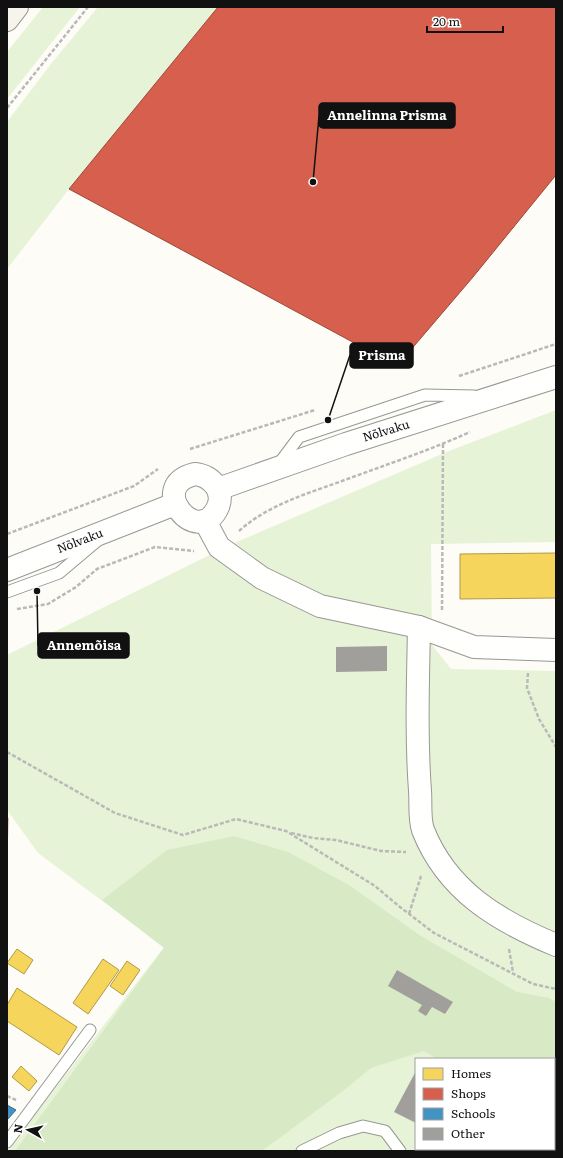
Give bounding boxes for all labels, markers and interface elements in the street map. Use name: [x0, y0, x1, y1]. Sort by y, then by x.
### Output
scale bar: [427, 8, 503, 34]
text: 20 m: [433, 12, 460, 30]
callout: Annelinna Prisma: [319, 103, 455, 128]
text: Annelinna Prisma: [327, 105, 447, 124]
callout: Prisma: [350, 343, 413, 368]
text: Prisma: [358, 345, 406, 364]
street label: Nõlvaku: [360, 414, 412, 446]
street label: Nõlvaku: [54, 523, 106, 557]
callout: Annemõisa: [38, 633, 129, 658]
text: Annemõisa: [47, 635, 122, 654]
legend: [415, 1058, 555, 1150]
text: Homes: [451, 1064, 491, 1082]
text: Shops: [451, 1084, 486, 1102]
text: Schools: [451, 1104, 496, 1122]
north arrow: [8, 1110, 48, 1150]
text: N: [9, 1123, 26, 1134]
text: Other: [451, 1124, 485, 1142]

